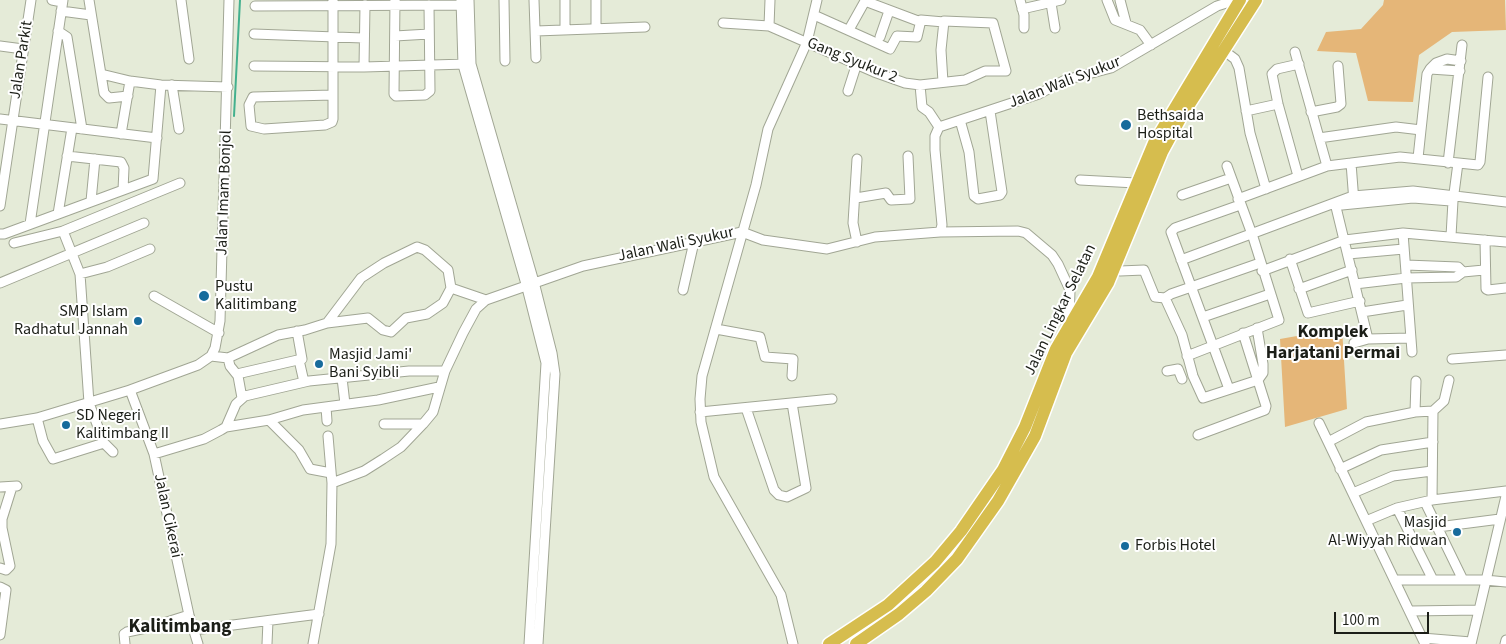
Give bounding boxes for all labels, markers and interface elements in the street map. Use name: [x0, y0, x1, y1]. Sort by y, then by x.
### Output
street label: Jalan Parkit: [6, 19, 38, 101]
street label: Gang Syukur 2: [804, 34, 900, 88]
street label: Jalan Wali Syukur: [1006, 53, 1124, 113]
place label: Bethsaida Hospital: [1137, 106, 1204, 144]
marker: Bethsaida Hospital: [1119, 118, 1133, 132]
street label: Jalan Imam Bonjol: [213, 130, 237, 256]
street label: Jalan Wali Syukur: [616, 223, 736, 267]
street label: Jalan Lingkar Selatan: [1021, 241, 1101, 379]
place label: Pustu Kalitimbang: [215, 277, 296, 315]
marker: Pustu Kalitimbang: [197, 289, 211, 303]
place label: SMP Islam Radhatul Jannah: [14, 302, 128, 340]
marker: SMP Islam Radhatul Jannah: [132, 315, 144, 327]
district label: Komplek Harjatani Permai: [1266, 322, 1400, 364]
place label: Masjid Jami' Bani Syibli: [329, 345, 412, 383]
marker: Masjid Jami' Bani Syibli: [313, 358, 325, 370]
place label: SD Negeri Kalitimbang II: [76, 406, 169, 444]
marker: SD Negeri Kalitimbang II: [60, 419, 72, 431]
street label: Jalan Cikerai: [149, 472, 185, 560]
place label: Masjid Al-Wiyyah Ridwan: [1328, 513, 1447, 551]
marker: Masjid Al-Wiyyah Ridwan: [1451, 526, 1463, 538]
place label: Forbis Hotel: [1135, 536, 1216, 556]
marker: Forbis Hotel: [1119, 540, 1131, 552]
scale bar: [1336, 602, 1431, 634]
text: 100 m: [1342, 610, 1380, 631]
district label: Kalitimbang: [129, 617, 231, 639]

